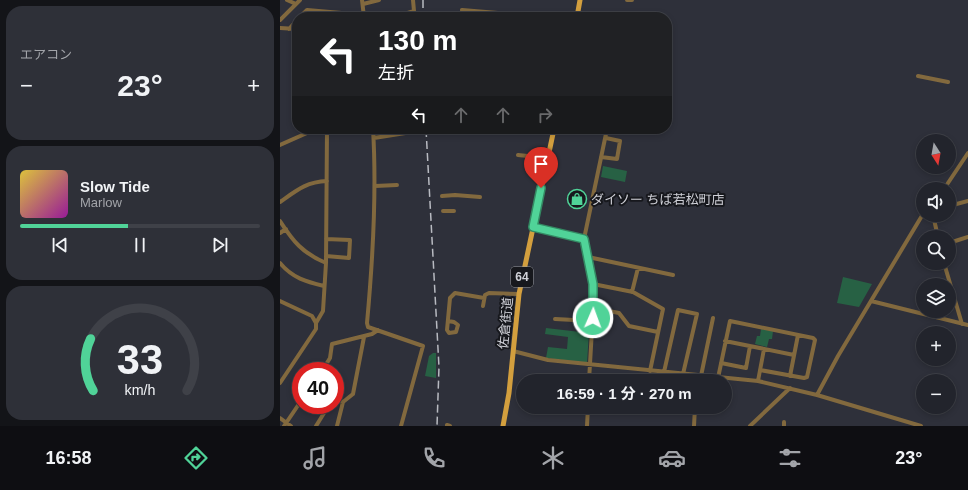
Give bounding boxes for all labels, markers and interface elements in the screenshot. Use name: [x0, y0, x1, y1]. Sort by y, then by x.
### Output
text: 130 m: [378, 25, 457, 56]
icon: left: [312, 28, 364, 80]
text: エアコン: [20, 47, 72, 62]
text: 左折: [378, 63, 414, 83]
text: 23°: [117, 69, 163, 102]
text: −: [20, 73, 33, 98]
text: +: [247, 73, 260, 98]
icon: left: [408, 104, 430, 126]
icon: ahead: [450, 104, 472, 126]
icon: ahead: [492, 104, 514, 126]
icon: right: [534, 104, 556, 126]
north arrow: [916, 134, 956, 174]
map controls: [916, 134, 956, 414]
pin: [524, 147, 558, 188]
icon: arrive: [530, 153, 552, 175]
text: Slow Tide: [80, 178, 150, 195]
button: sound: [916, 182, 956, 222]
shop icon: ダイソー ちば若松町店: [566, 188, 588, 210]
place label: ダイソー ちば若松町店: [591, 192, 725, 207]
text: Marlow: [80, 195, 122, 210]
button: search: [916, 230, 956, 270]
icon: previous: [49, 234, 71, 256]
icon: pause: [129, 234, 151, 256]
icon: next: [209, 234, 231, 256]
road number: 64: [511, 267, 533, 287]
button: layers: [916, 278, 956, 318]
street label: 佐倉街道: [495, 296, 516, 350]
position arrow: [572, 297, 614, 339]
button: +: [916, 326, 956, 366]
text: 33: [117, 336, 163, 383]
speed limit sign: 40: [292, 362, 344, 414]
button: −: [916, 374, 956, 414]
text: km/h: [125, 382, 156, 398]
text: 16:59 · 1 分 · 270 m: [556, 385, 692, 402]
icon: directions: [182, 444, 210, 472]
icon: music: [301, 444, 329, 472]
icon: phone: [420, 444, 448, 472]
icon: climate: [539, 444, 567, 472]
icon: car: [658, 444, 686, 472]
icon: filters: [776, 444, 804, 472]
text: 16:58: [45, 448, 91, 468]
text: 23°: [895, 448, 922, 468]

